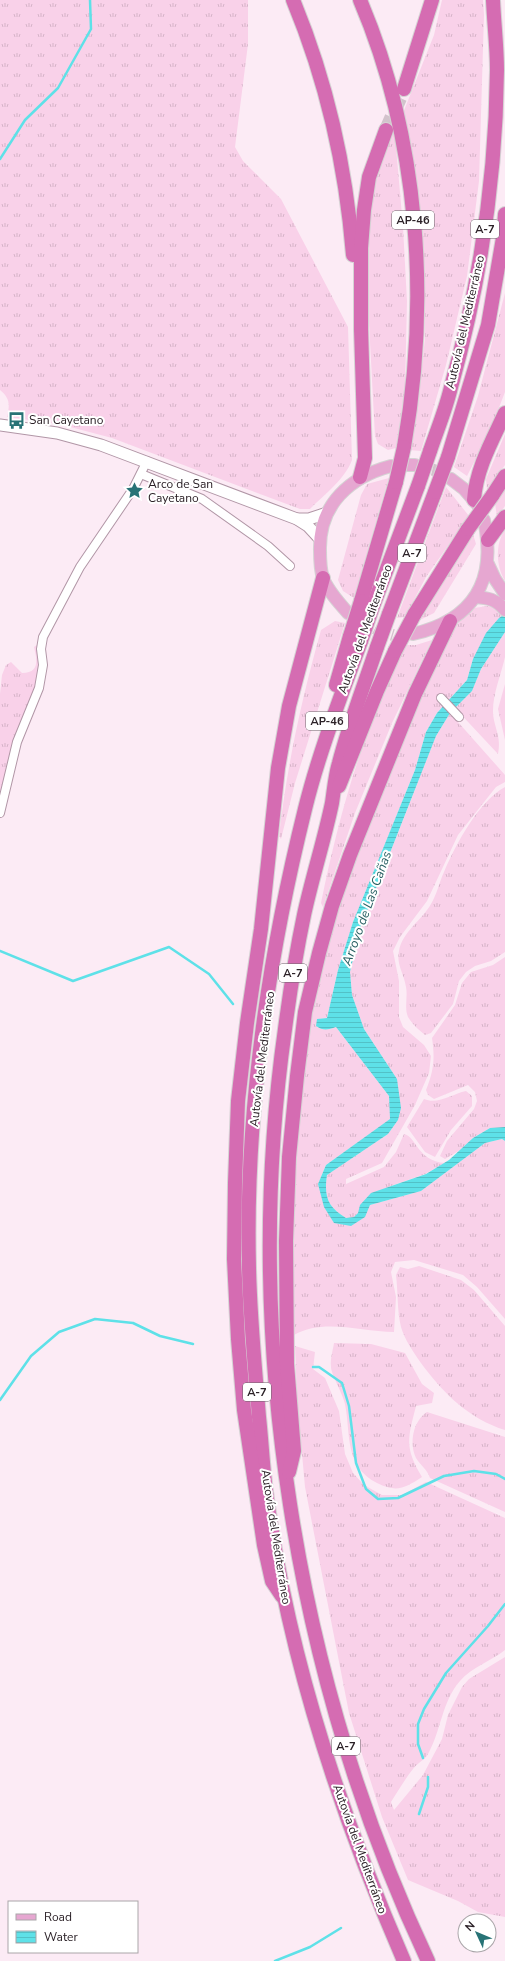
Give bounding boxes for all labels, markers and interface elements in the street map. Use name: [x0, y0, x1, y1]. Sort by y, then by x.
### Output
road number: AP-46: [392, 211, 434, 229]
road number: A-7: [471, 220, 499, 238]
street label: Autovía del Mediterráneo: [442, 253, 488, 390]
bus stop icon: San Cayetano: [6, 410, 26, 430]
place label: San Cayetano: [29, 412, 104, 428]
place label: Arco de San Cayetano: [148, 476, 213, 506]
place icon: Arco de San Cayetano: [125, 481, 145, 501]
road number: A-7: [398, 544, 426, 562]
street label: Autovía del Mediterráneo: [334, 562, 396, 696]
road number: AP-46: [306, 712, 348, 730]
water label: Arroyo de Las Cañas: [338, 849, 396, 969]
road number: A-7: [279, 964, 307, 982]
street label: Autovía del Mediterráneo: [246, 990, 278, 1128]
road number: A-7: [243, 1383, 271, 1401]
street label: Autovía del Mediterráneo: [257, 1468, 295, 1606]
road number: A-7: [332, 1737, 360, 1755]
street label: Autovía del Mediterráneo: [329, 1782, 391, 1916]
legend: [8, 1901, 138, 1953]
text: Road: [44, 1909, 72, 1925]
north arrow: [457, 1913, 497, 1953]
text: N: [462, 1918, 478, 1935]
text: Water: [44, 1929, 78, 1945]

